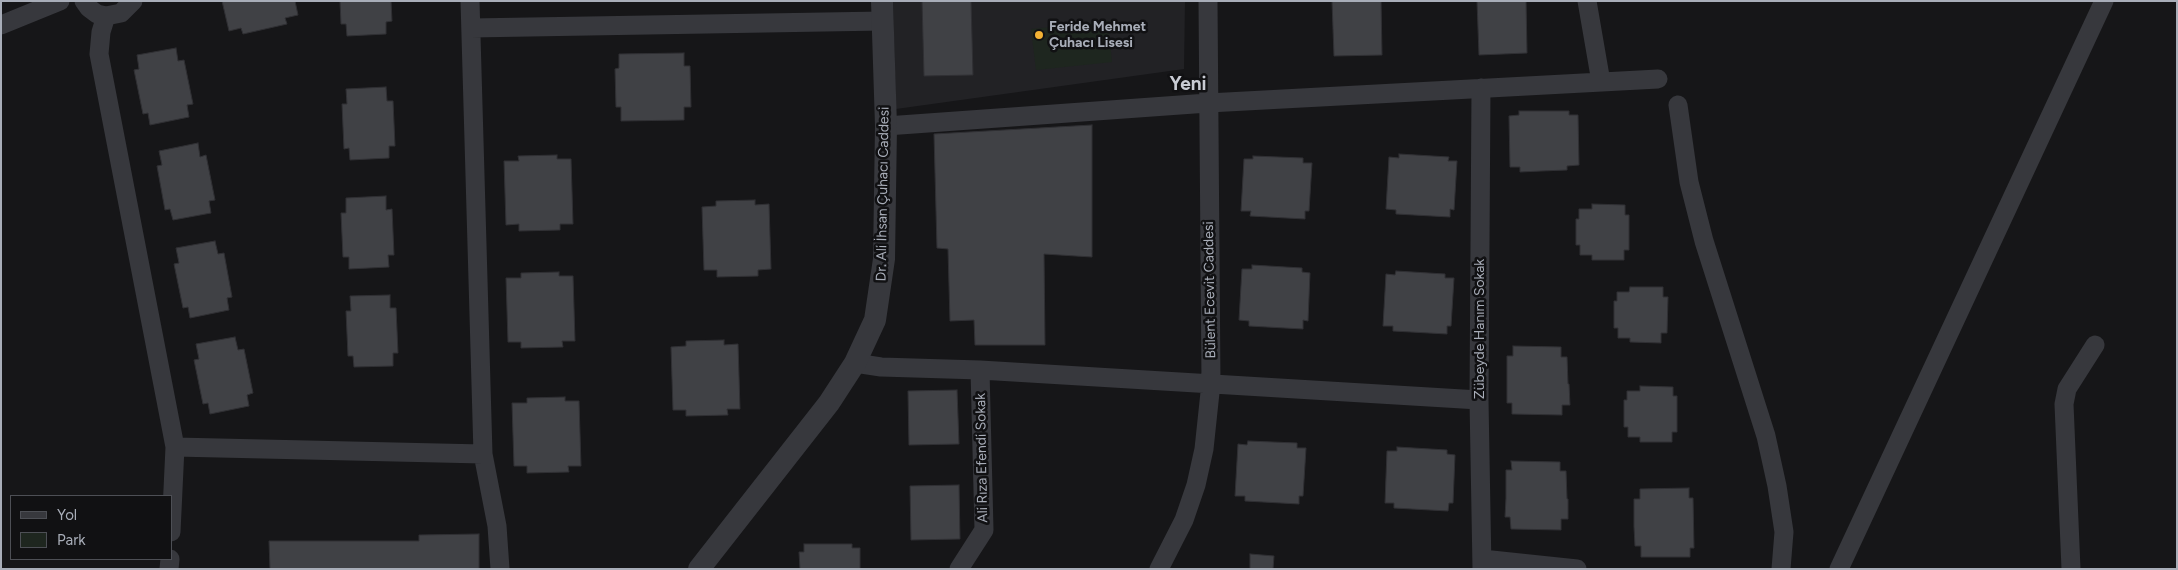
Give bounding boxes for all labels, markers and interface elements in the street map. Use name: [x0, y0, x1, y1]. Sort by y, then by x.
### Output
place label: Feride Mehmet Çuhacı Lisesi: [1049, 19, 1146, 52]
marker: Feride Mehmet Çuhacı Lisesi: [1033, 29, 1045, 41]
district label: Yeni: [1170, 73, 1206, 95]
street label: Dr. Ali İhsan Çuhacı Caddesi: [873, 106, 893, 282]
street label: Bülent Ecevit Caddesi: [1200, 221, 1220, 359]
street label: Zübeyde Hanım Sokak: [1472, 259, 1488, 399]
street label: Ali Rıza Efendi Sokak: [972, 393, 992, 523]
legend: [10, 495, 172, 560]
text: Yol: [57, 506, 77, 524]
text: Park: [57, 531, 86, 549]

